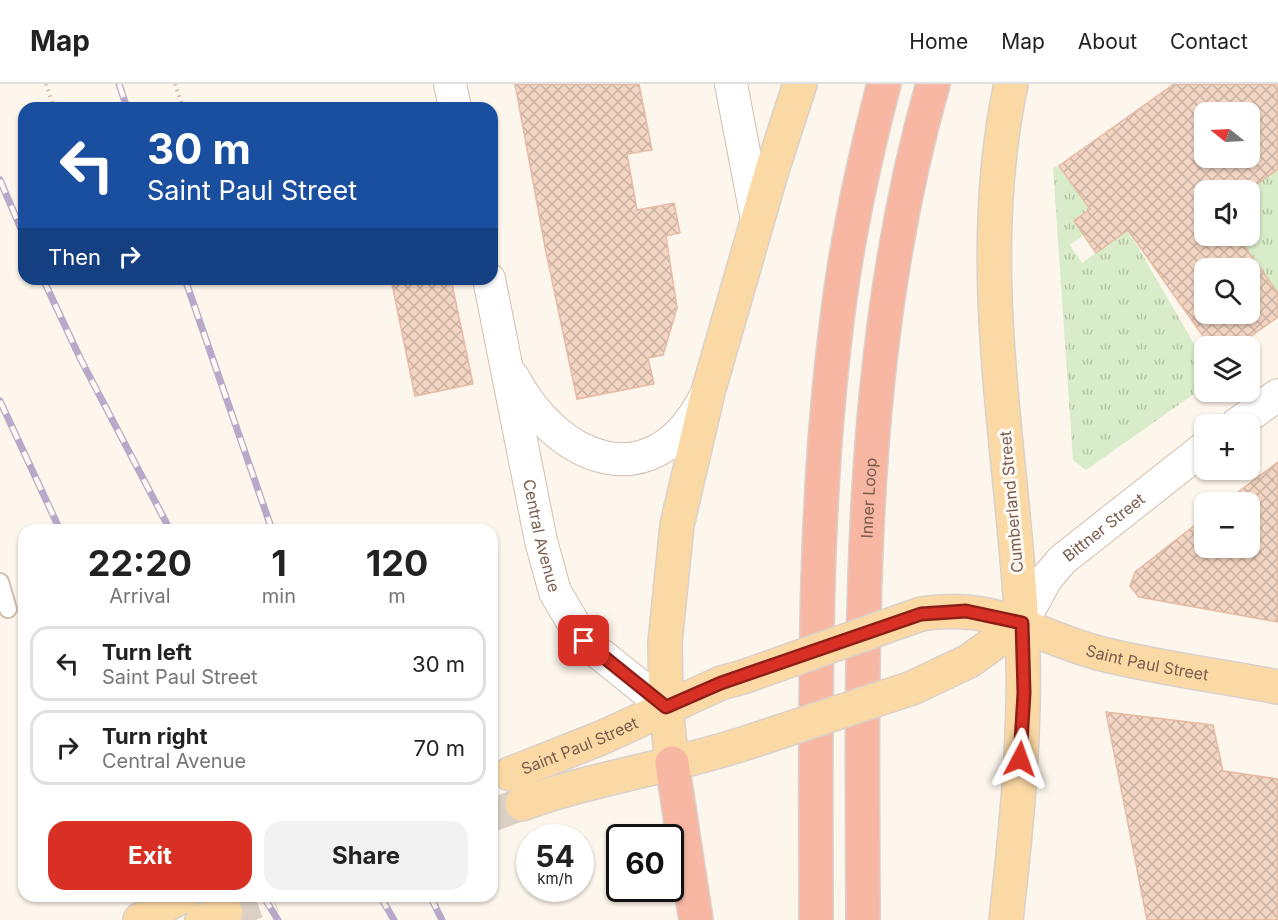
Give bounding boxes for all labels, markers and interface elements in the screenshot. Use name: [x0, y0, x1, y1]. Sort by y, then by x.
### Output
text: Map: [30, 24, 90, 58]
text: Home: [909, 29, 968, 54]
text: Map: [1001, 29, 1045, 54]
text: About: [1078, 29, 1137, 54]
text: Contact: [1170, 29, 1248, 54]
north arrow: [1194, 102, 1260, 168]
map controls: [1194, 102, 1260, 558]
text: 30 m: [147, 123, 251, 174]
icon: left: [48, 126, 126, 204]
text: Saint Paul Street: [147, 174, 357, 207]
button: sound: [1194, 180, 1260, 246]
icon: right: [113, 240, 146, 273]
text: Then: [48, 244, 101, 270]
button: search: [1194, 258, 1260, 324]
button: layers: [1194, 336, 1260, 402]
button: +: [1194, 414, 1260, 480]
street label: Cumberland Street: [995, 430, 1027, 574]
street label: Inner Loop: [856, 457, 881, 539]
street label: Central Avenue: [519, 477, 565, 594]
street label: Bittner Street: [1059, 489, 1149, 566]
button: −: [1194, 492, 1260, 558]
text: 22:20: [88, 541, 192, 585]
text: 1: [271, 541, 287, 585]
text: 120: [366, 541, 428, 585]
text: Arrival: [109, 584, 171, 608]
text: min: [262, 584, 296, 608]
text: m: [388, 584, 406, 608]
pin: [558, 615, 609, 666]
icon: arrive: [567, 624, 600, 657]
text: Turn left: [102, 639, 192, 665]
street label: Saint Paul Street: [1084, 640, 1210, 685]
icon: left: [51, 647, 84, 680]
text: 30 m: [412, 651, 465, 677]
text: Saint Paul Street: [102, 665, 258, 689]
street label: Saint Paul Street: [518, 712, 641, 779]
text: Turn right: [102, 723, 208, 749]
position arrow: [988, 727, 1052, 791]
icon: right: [51, 731, 84, 764]
text: 70 m: [414, 735, 465, 761]
text: Central Avenue: [102, 749, 246, 773]
button: Exit: [48, 821, 252, 890]
button: Share: [264, 821, 468, 890]
speed limit sign: 60: [606, 824, 684, 902]
text: 54: [535, 838, 575, 874]
text: km/h: [537, 869, 573, 888]

